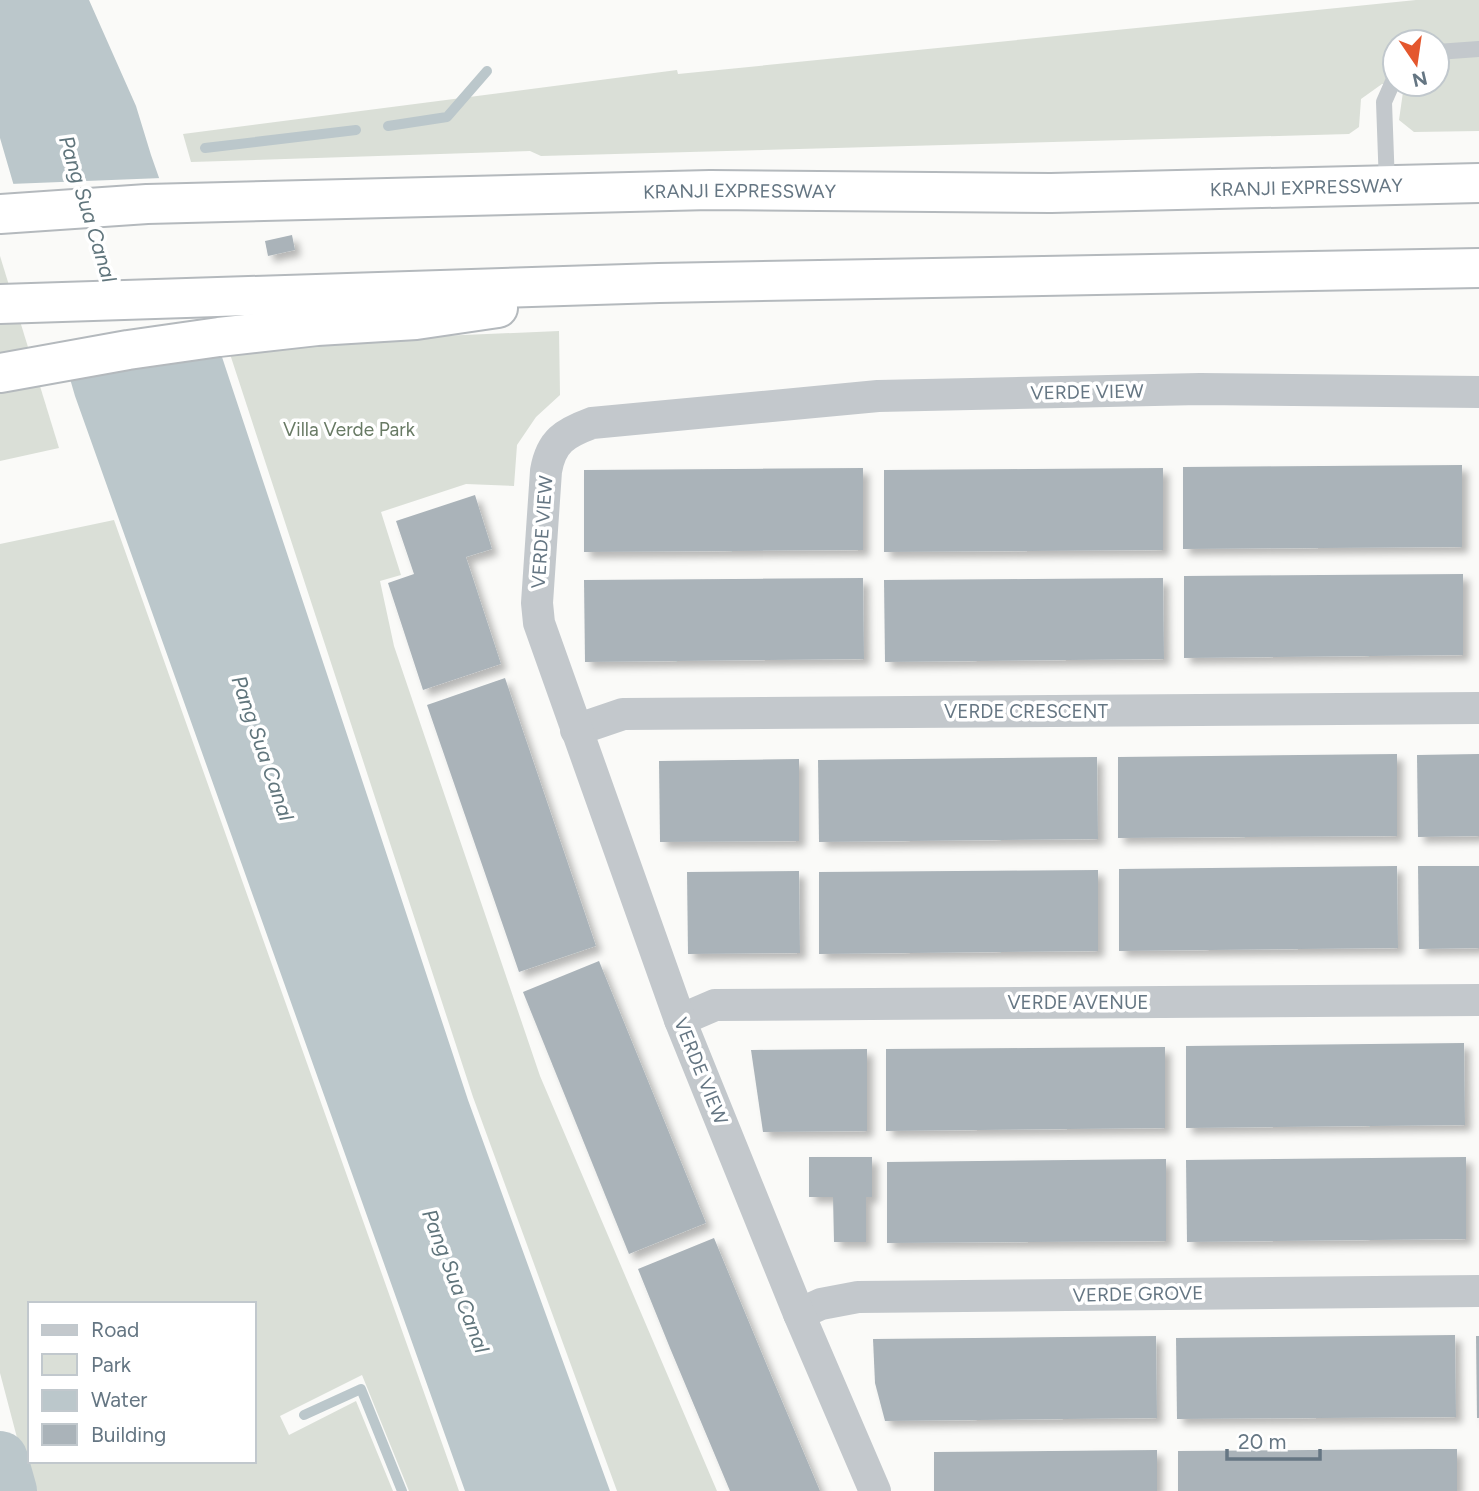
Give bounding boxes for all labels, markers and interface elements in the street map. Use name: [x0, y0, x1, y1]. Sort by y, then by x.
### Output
north arrow: [1381, 28, 1451, 98]
text: N: [1410, 66, 1429, 92]
water label: Pang Sua Canal: [54, 133, 122, 286]
street label: KRANJI EXPRESSWAY: [1210, 173, 1404, 201]
street label: KRANJI EXPRESSWAY: [643, 178, 837, 203]
street label: VERDE VIEW: [1030, 380, 1145, 404]
park label: Villa Verde Park: [283, 418, 416, 441]
street label: VERDE VIEW: [527, 474, 557, 589]
water label: Pang Sua Canal: [226, 672, 300, 824]
street label: VERDE CRESCENT: [944, 700, 1108, 723]
street label: VERDE AVENUE: [1007, 991, 1149, 1014]
street label: VERDE VIEW: [669, 1014, 733, 1128]
water label: Pang Sua Canal: [417, 1206, 495, 1357]
street label: VERDE GROVE: [1072, 1281, 1204, 1307]
legend: [28, 1302, 256, 1463]
text: Road: [91, 1317, 139, 1342]
text: Park: [91, 1352, 132, 1377]
text: Water: [91, 1387, 147, 1412]
scale bar: [1227, 1418, 1320, 1462]
text: Building: [91, 1422, 166, 1447]
text: 20 m: [1238, 1429, 1286, 1454]

